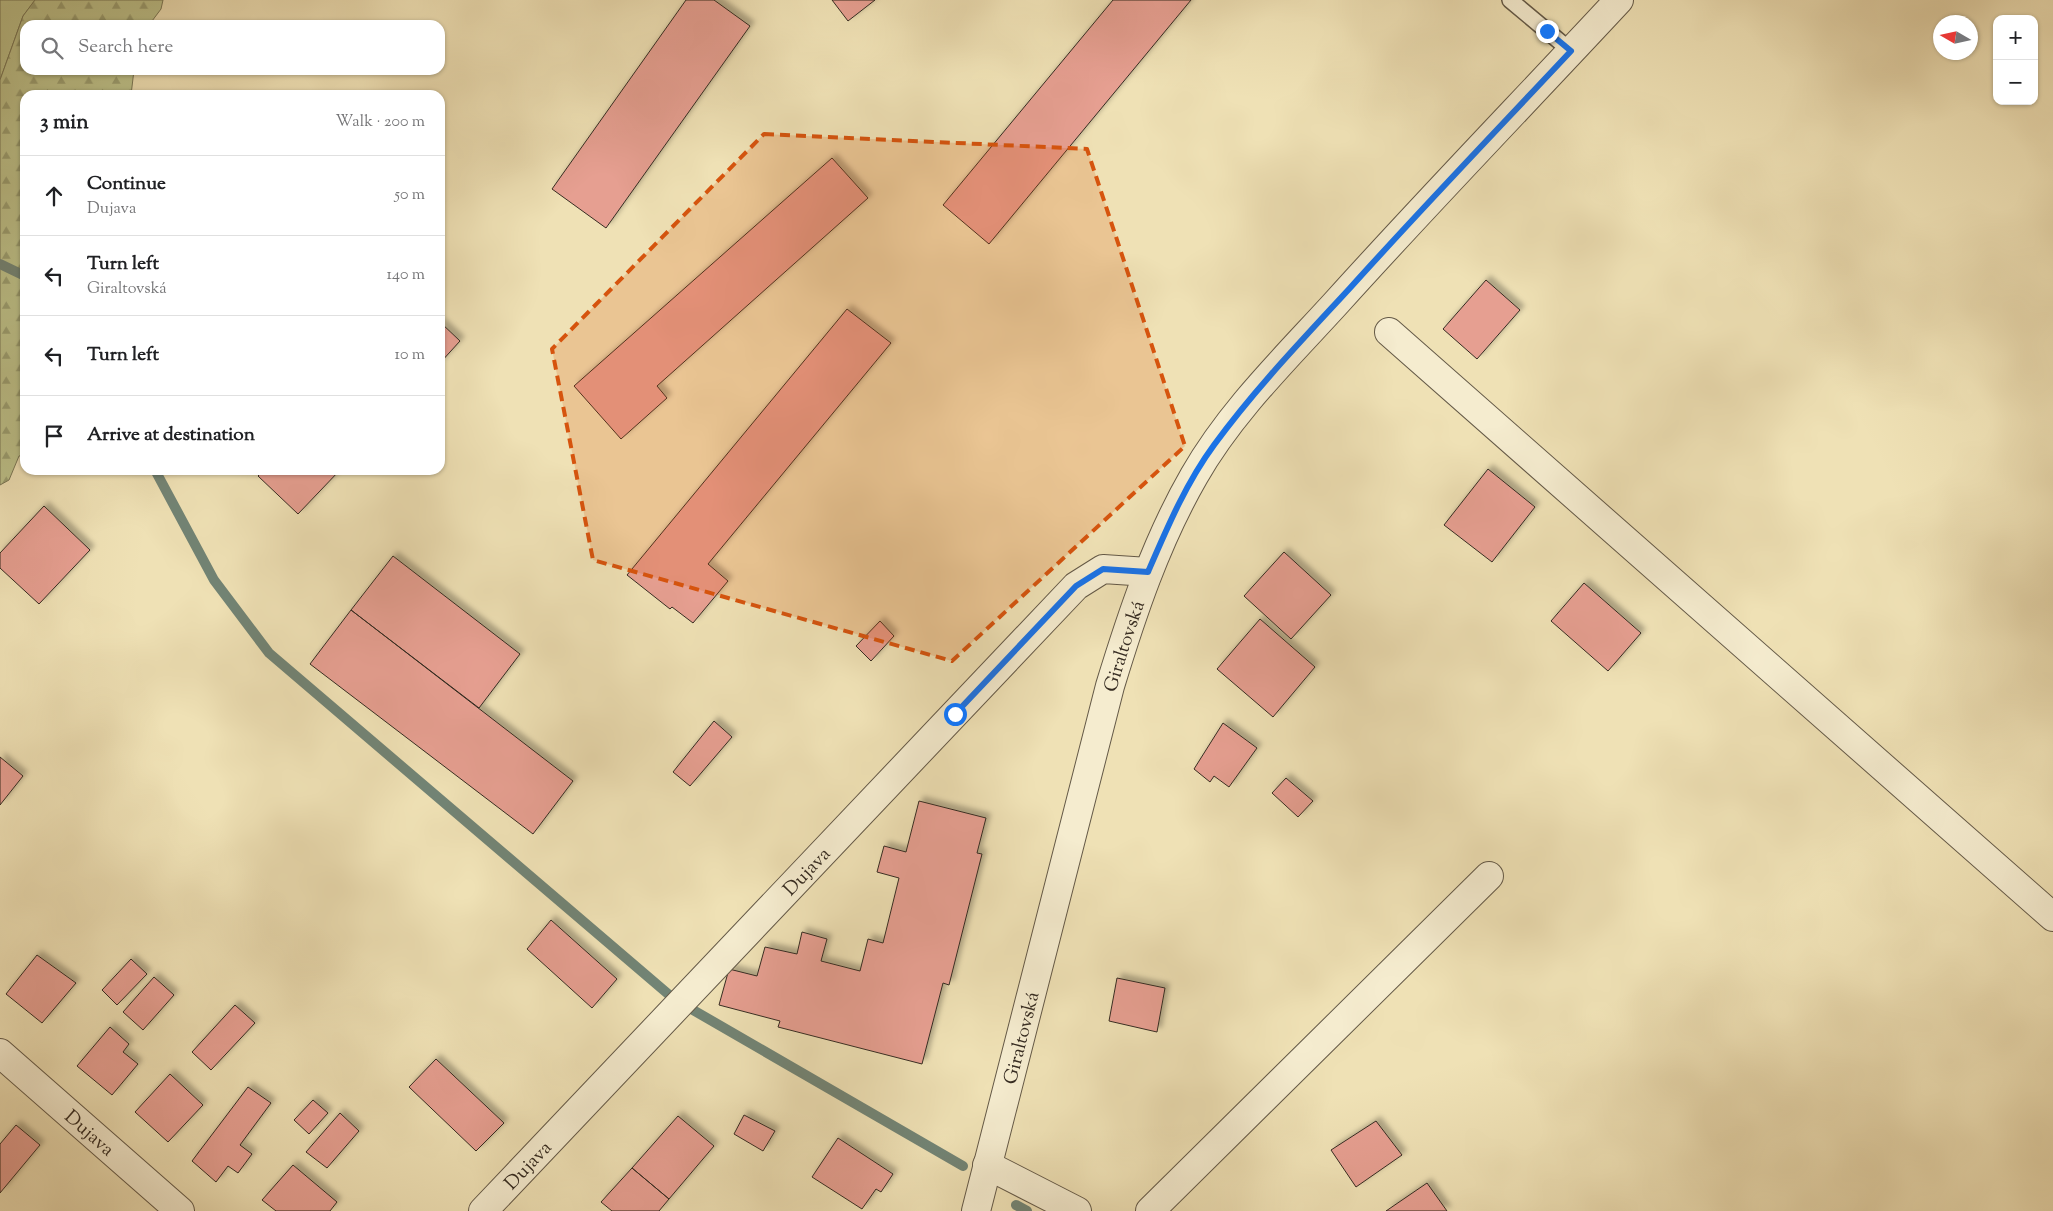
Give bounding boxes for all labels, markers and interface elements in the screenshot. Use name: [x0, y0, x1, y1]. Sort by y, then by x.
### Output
north arrow: [1933, 15, 1978, 60]
map controls: [1993, 15, 2038, 105]
button: +: [1993, 15, 2038, 60]
search box: [20, 20, 445, 75]
route end: [1536, 20, 1559, 43]
icon: search: [38, 34, 66, 62]
text: Search here: [78, 34, 173, 61]
button: −: [1993, 60, 2038, 105]
text: 3 min: [40, 108, 89, 138]
text: Walk · 200 m: [336, 111, 425, 134]
text: Continue: [87, 171, 166, 198]
icon: ahead: [40, 182, 68, 210]
text: 50 m: [394, 184, 425, 207]
text: Dujava: [87, 198, 136, 221]
text: Turn left: [87, 251, 159, 278]
icon: left: [40, 262, 68, 290]
text: 140 m: [387, 264, 425, 287]
text: Giraltovská: [87, 278, 167, 301]
icon: left: [40, 342, 68, 370]
text: Turn left: [87, 342, 159, 369]
text: 10 m: [395, 344, 425, 367]
icon: arrive: [40, 422, 68, 450]
text: Arrive at destination: [87, 422, 255, 449]
street label: Giraltovská: [1098, 597, 1153, 696]
route start: [944, 703, 967, 726]
street label: Dujava: [778, 842, 838, 903]
street label: Giraltovská: [998, 989, 1048, 1087]
street label: Dujava: [58, 1105, 120, 1164]
street label: Dujava: [499, 1136, 559, 1197]

